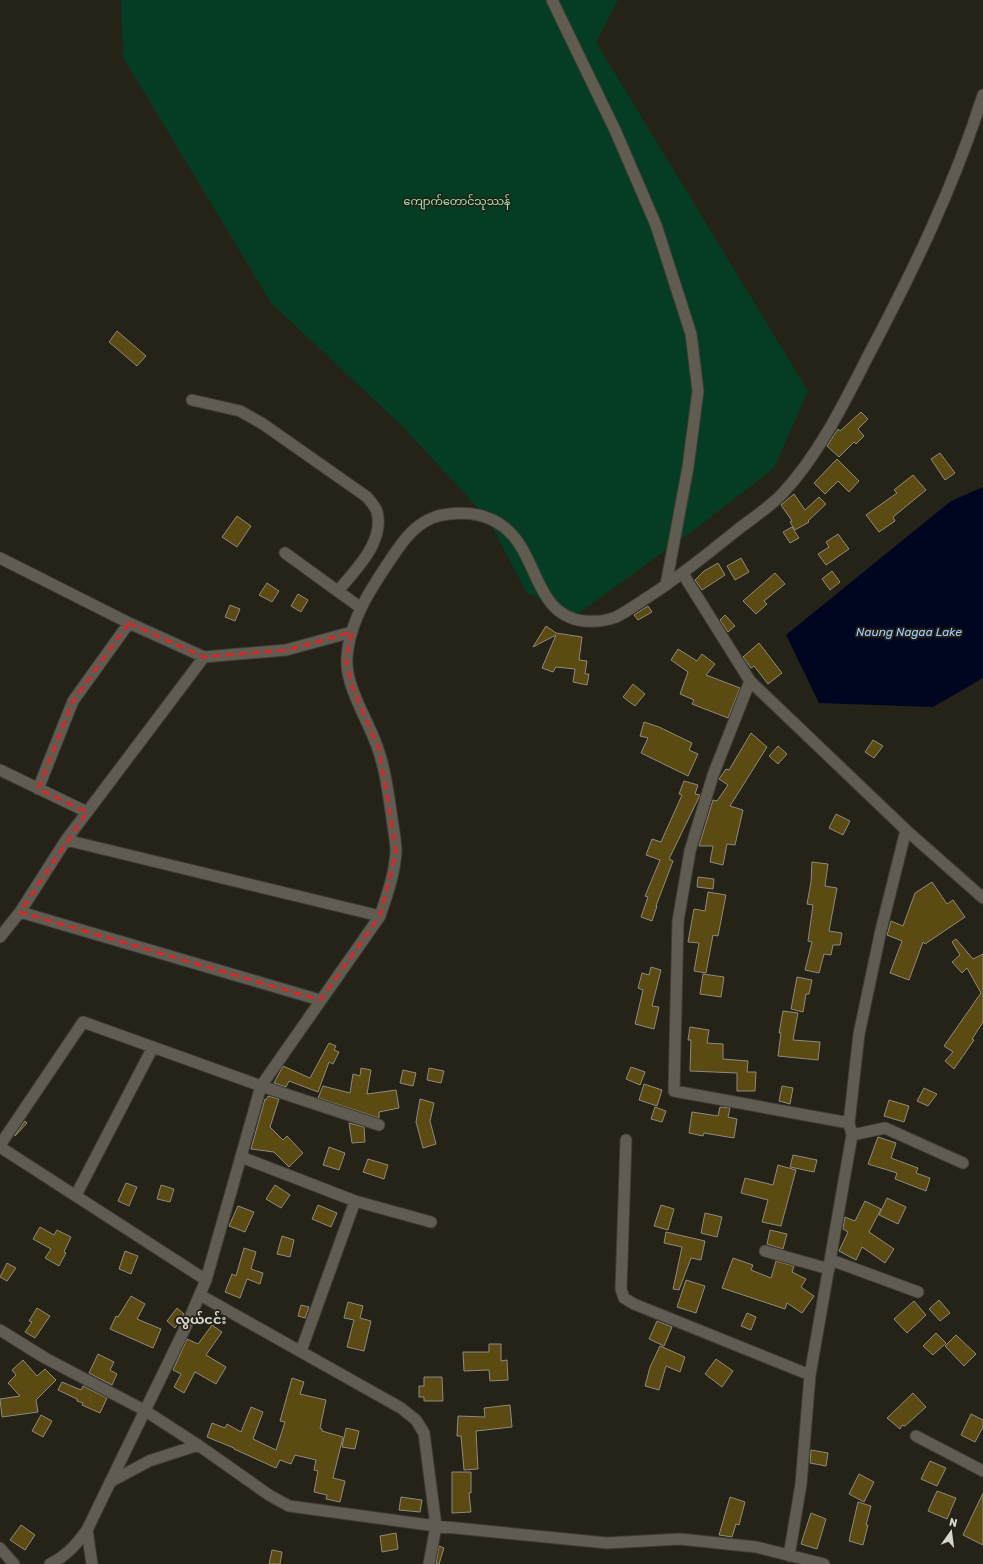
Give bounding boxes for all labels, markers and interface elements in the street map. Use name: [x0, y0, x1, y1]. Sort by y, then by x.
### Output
park label: ကျောက်တောင်သုဿန်: [404, 194, 510, 210]
water label: Naung Nagaa Lake: [856, 625, 962, 639]
district label: လွယ်ငင်း: [175, 1310, 227, 1330]
north arrow: [931, 1512, 971, 1552]
text: N: [948, 1516, 959, 1530]

